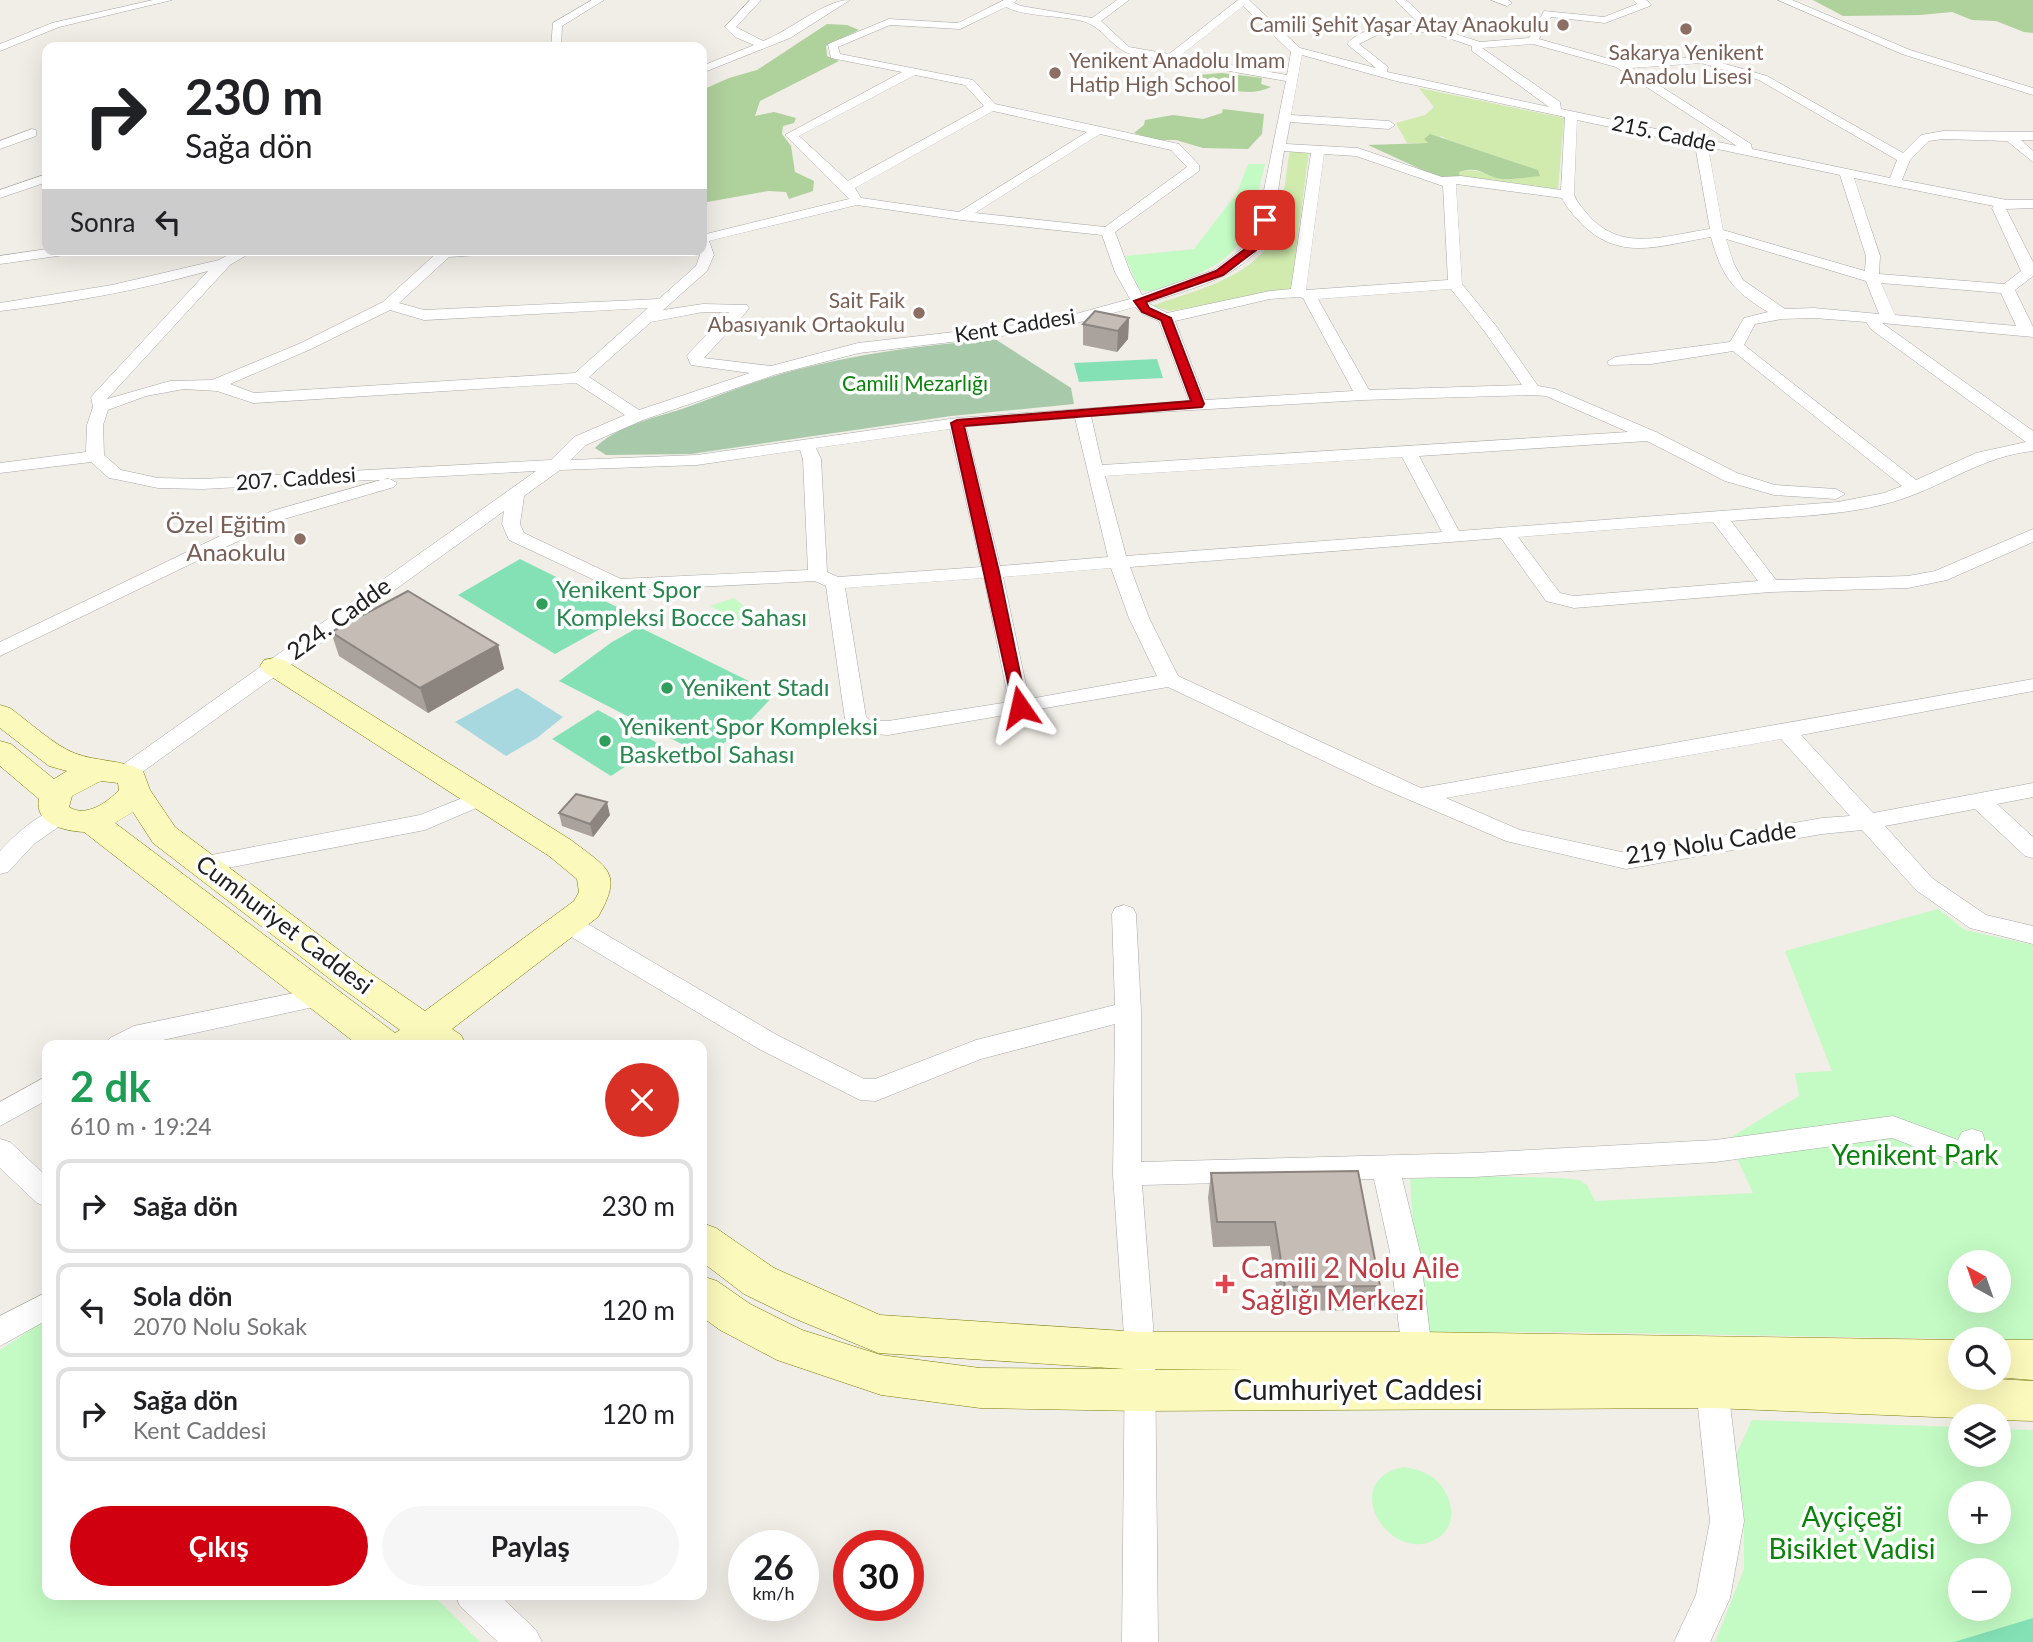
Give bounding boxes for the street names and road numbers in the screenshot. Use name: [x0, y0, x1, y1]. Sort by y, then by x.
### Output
street label: 215. Cadde: [1610, 109, 1719, 156]
street label: Kent Caddesi: [953, 303, 1077, 346]
street label: 207. Caddesi: [235, 461, 357, 494]
street label: 224. Cadde: [281, 570, 396, 665]
street label: 219 Nolu Cadde: [1623, 814, 1798, 869]
street label: Cumhuriyet Caddesi: [191, 848, 379, 1000]
street label: Cumhuriyet Caddesi: [1234, 1372, 1482, 1406]

